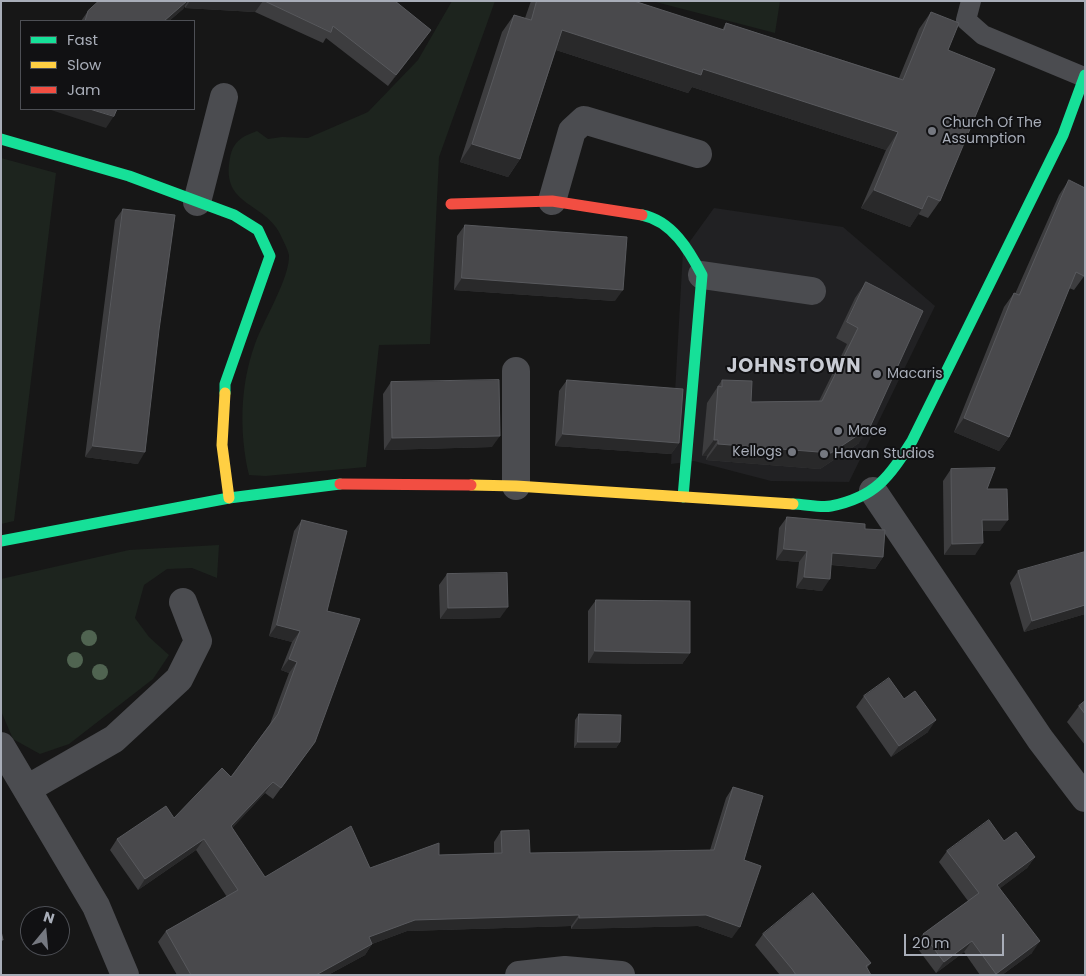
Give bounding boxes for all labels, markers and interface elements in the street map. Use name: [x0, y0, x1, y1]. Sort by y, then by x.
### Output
legend: [20, 20, 195, 110]
text: Fast: [67, 29, 98, 50]
text: Slow: [67, 54, 101, 75]
text: Jam: [67, 79, 101, 100]
place label: Church Of The Assumption: [942, 115, 1042, 148]
marker: Church Of The Assumption: [926, 125, 938, 137]
district label: JOHNSTOWN: [725, 356, 863, 378]
place label: Macaris: [887, 366, 942, 382]
marker: Macaris: [871, 368, 883, 380]
place label: Mace: [848, 423, 887, 439]
marker: Mace: [832, 425, 844, 437]
place label: Kellogs: [732, 444, 782, 460]
marker: Kellogs: [786, 446, 798, 458]
place label: Havan Studios: [834, 446, 935, 462]
marker: Havan Studios: [818, 448, 830, 460]
north arrow: [20, 906, 70, 956]
text: N: [41, 907, 57, 929]
scale bar: [906, 924, 1006, 956]
text: 20 m: [912, 932, 950, 953]

